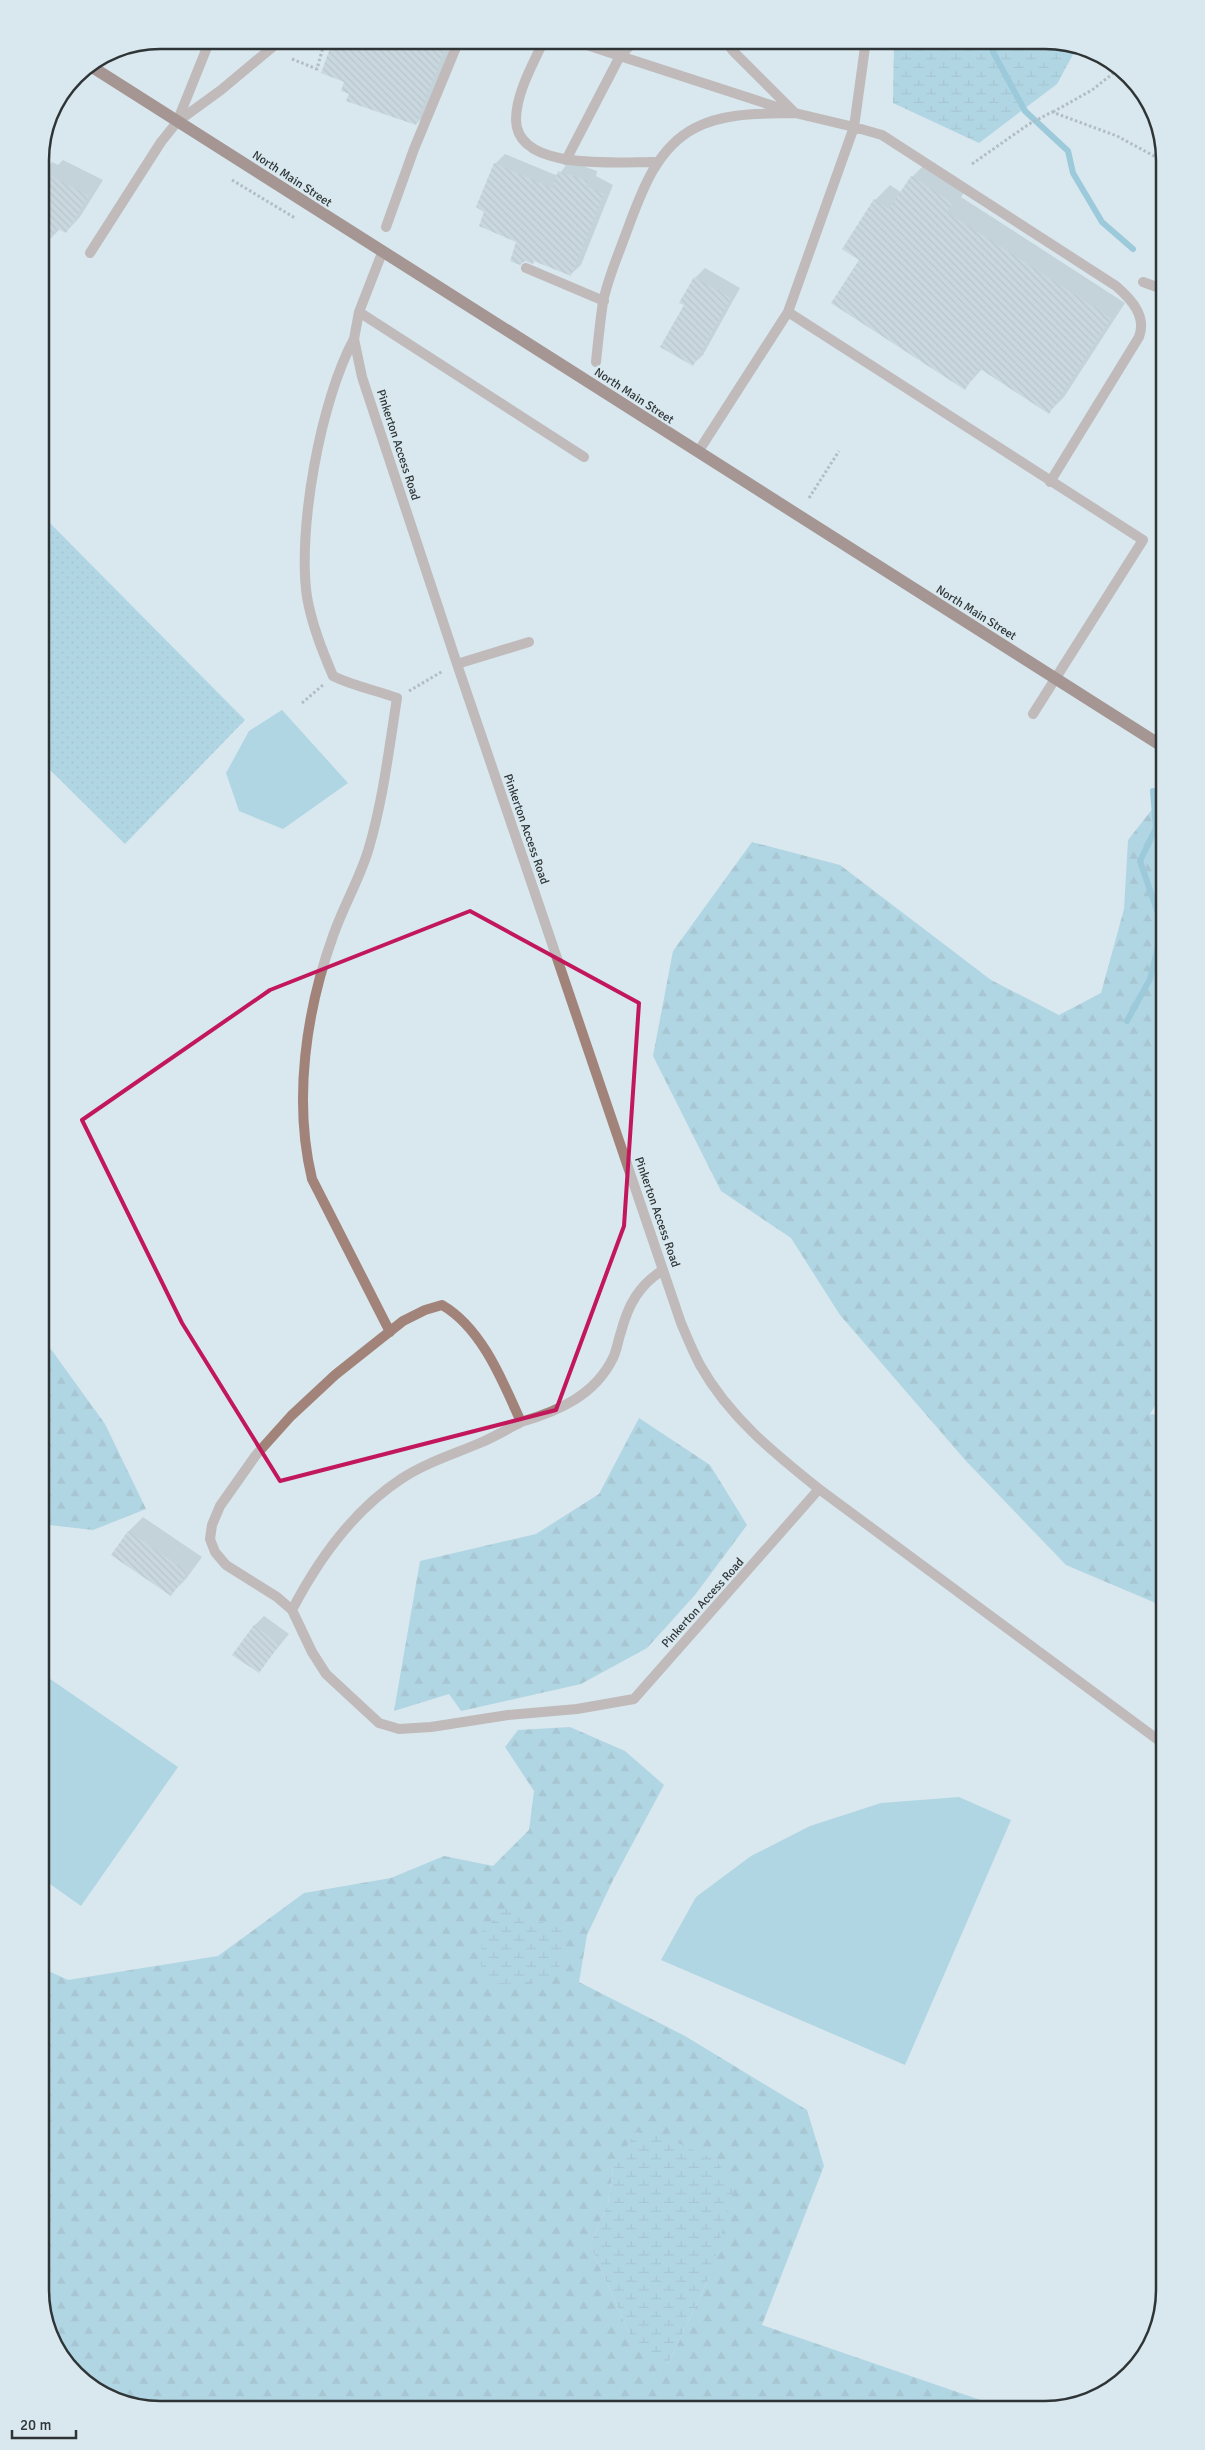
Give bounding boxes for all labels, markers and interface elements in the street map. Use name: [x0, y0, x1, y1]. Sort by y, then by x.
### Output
street label: North Main Street: [249, 148, 335, 210]
street label: North Main Street: [591, 365, 677, 427]
street label: Pinkerton Access Road: [373, 388, 423, 502]
street label: North Main Street: [933, 582, 1019, 644]
street label: Pinkerton Access Road: [500, 772, 552, 886]
street label: Pinkerton Access Road: [631, 1155, 683, 1269]
street label: Pinkerton Access Road: [659, 1555, 747, 1651]
scale bar: [12, 2408, 76, 2440]
text: 20 m: [20, 2416, 51, 2434]

